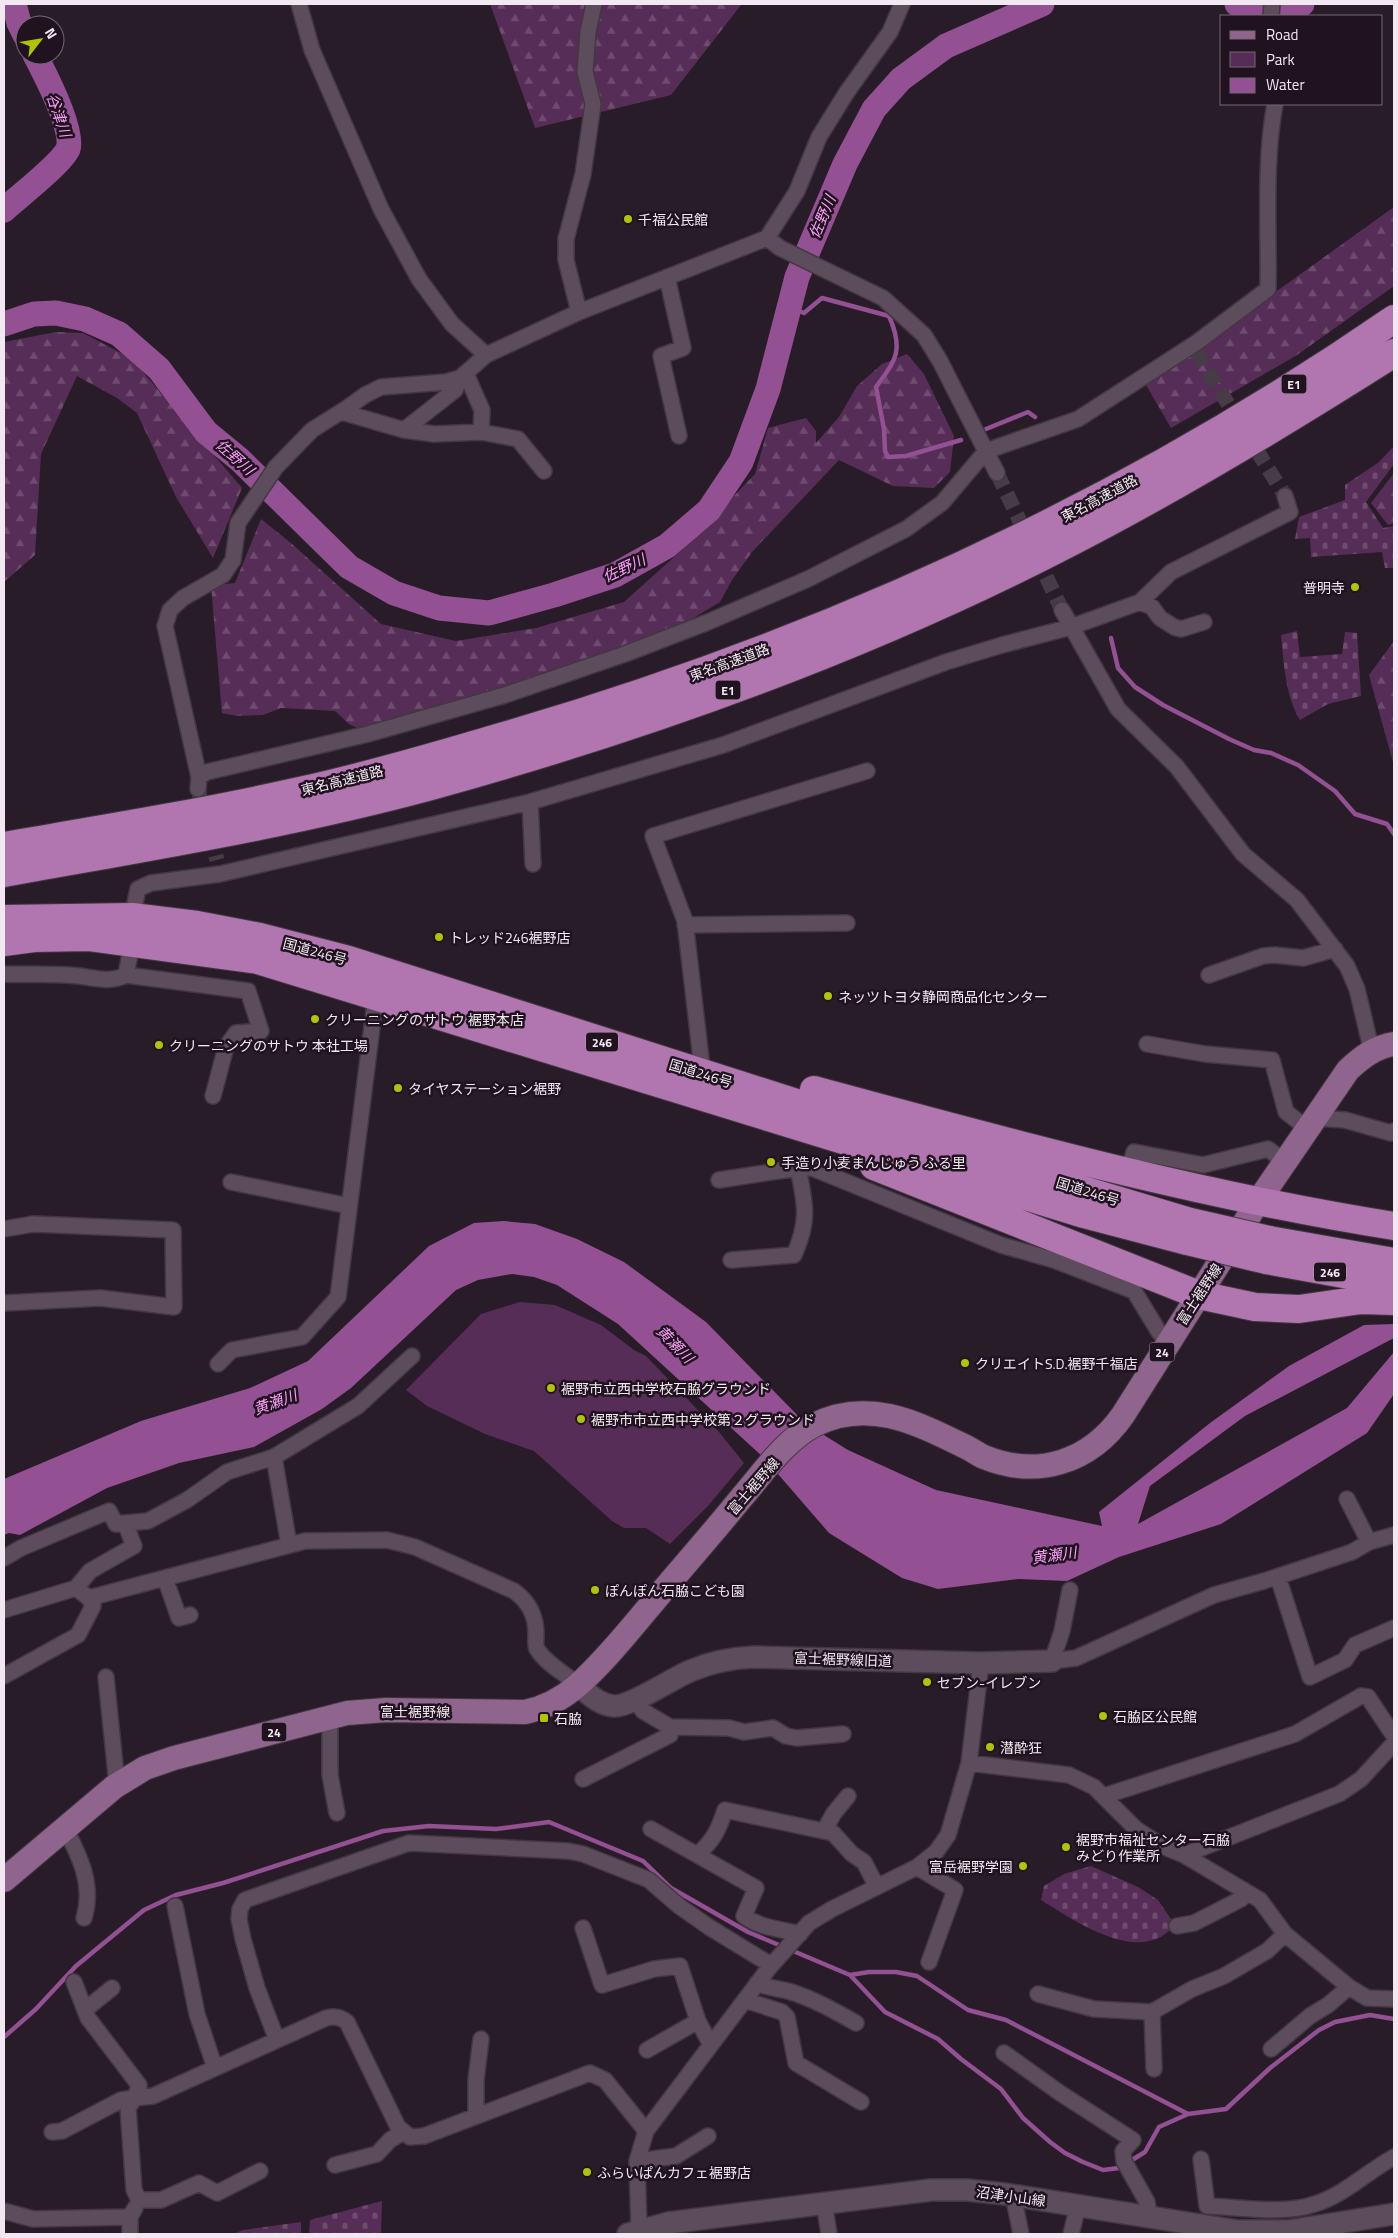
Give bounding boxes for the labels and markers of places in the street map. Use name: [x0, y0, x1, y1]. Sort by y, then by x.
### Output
place label: 千福公民館: [638, 209, 708, 230]
marker: 千福公民館: [622, 213, 634, 225]
place label: 普明寺: [1303, 577, 1345, 598]
marker: 普明寺: [1349, 581, 1361, 593]
place label: トレッド246裾野店: [449, 927, 571, 948]
marker: トレッド246裾野店: [433, 931, 445, 943]
place label: ネッツトヨタ静岡商品化センター: [838, 986, 1048, 1007]
marker: ネッツトヨタ静岡商品化センター: [822, 990, 834, 1002]
place label: クリーニングのサトウ 裾野本店: [325, 1009, 524, 1030]
marker: クリーニングのサトウ 裾野本店: [309, 1013, 321, 1025]
place label: クリーニングのサトウ 本社工場: [169, 1035, 368, 1056]
marker: クリーニングのサトウ 本社工場: [153, 1039, 165, 1051]
place label: タイヤステーション裾野: [408, 1078, 561, 1099]
marker: タイヤステーション裾野: [392, 1082, 404, 1094]
place label: 手造り小麦まんじゅう ふる里: [781, 1152, 966, 1173]
marker: 手造り小麦まんじゅう ふる里: [765, 1156, 777, 1168]
place label: クリエイトS.D.裾野千福店: [975, 1353, 1137, 1374]
marker: クリエイトS.D.裾野千福店: [959, 1357, 971, 1369]
place label: 裾野市立西中学校石脇グラウンド: [561, 1378, 771, 1399]
marker: 裾野市立西中学校石脇グラウンド: [545, 1382, 557, 1394]
place label: 裾野市市立西中学校第２グラウンド: [591, 1409, 815, 1430]
marker: 裾野市市立西中学校第２グラウンド: [575, 1413, 587, 1425]
place label: ぽんぽん石脇こども園: [605, 1580, 745, 1601]
marker: ぽんぽん石脇こども園: [589, 1584, 601, 1596]
place label: セブン-イレブン: [937, 1672, 1041, 1693]
marker: セブン-イレブン: [921, 1676, 933, 1688]
place label: 石脇区公民館: [1113, 1706, 1197, 1727]
place label: 石脇: [554, 1708, 582, 1729]
marker: 石脇区公民館: [1097, 1710, 1109, 1722]
marker: 石脇: [538, 1712, 550, 1724]
place label: 潜酔狂: [1000, 1737, 1042, 1758]
marker: 潜酔狂: [984, 1741, 996, 1753]
place label: 裾野市福祉センター石脇 みどり作業所: [1076, 1829, 1230, 1866]
marker: 裾野市福祉センター石脇 みどり作業所: [1060, 1841, 1072, 1853]
place label: 富岳裾野学園: [929, 1856, 1013, 1877]
marker: 富岳裾野学園: [1017, 1860, 1029, 1872]
place label: ふらいぱんカフェ裾野店: [597, 2162, 751, 2183]
marker: ふらいぱんカフェ裾野店: [581, 2166, 593, 2178]

